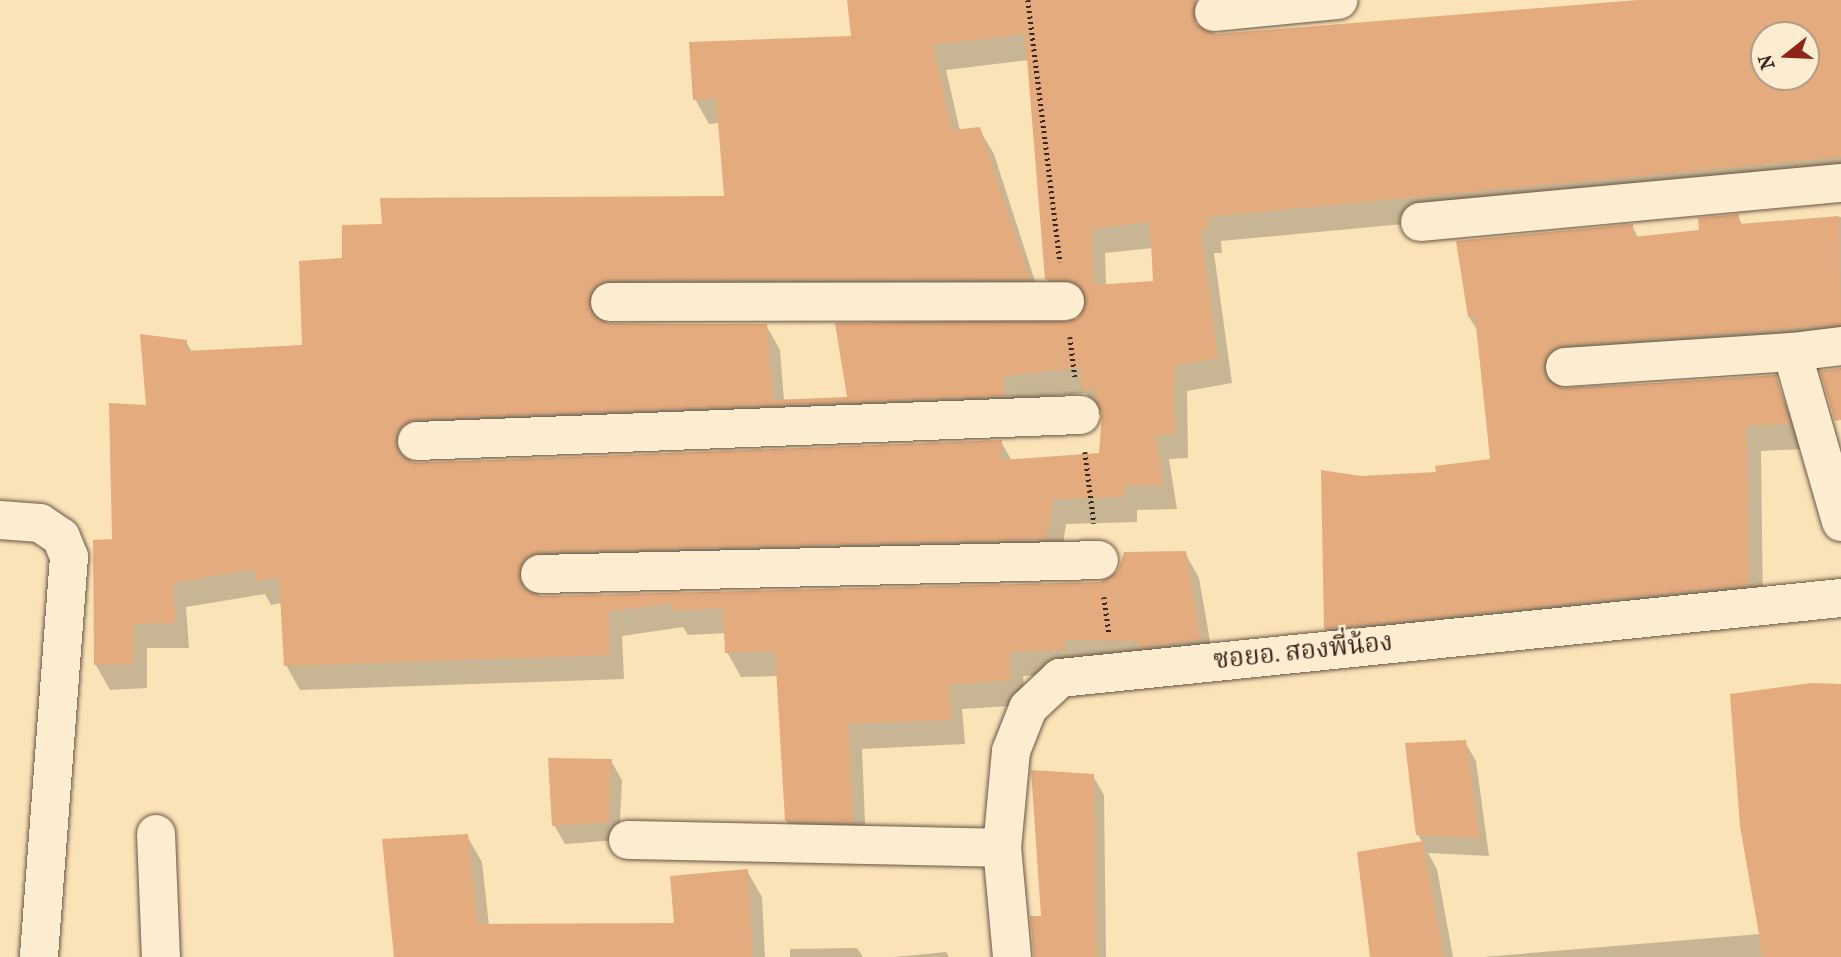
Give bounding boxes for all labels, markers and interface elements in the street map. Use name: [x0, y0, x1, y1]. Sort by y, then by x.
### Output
north arrow: [1750, 21, 1820, 91]
text: N: [1754, 52, 1780, 72]
street label: ซอยอ. สองพี่น้อง: [1212, 626, 1394, 676]

